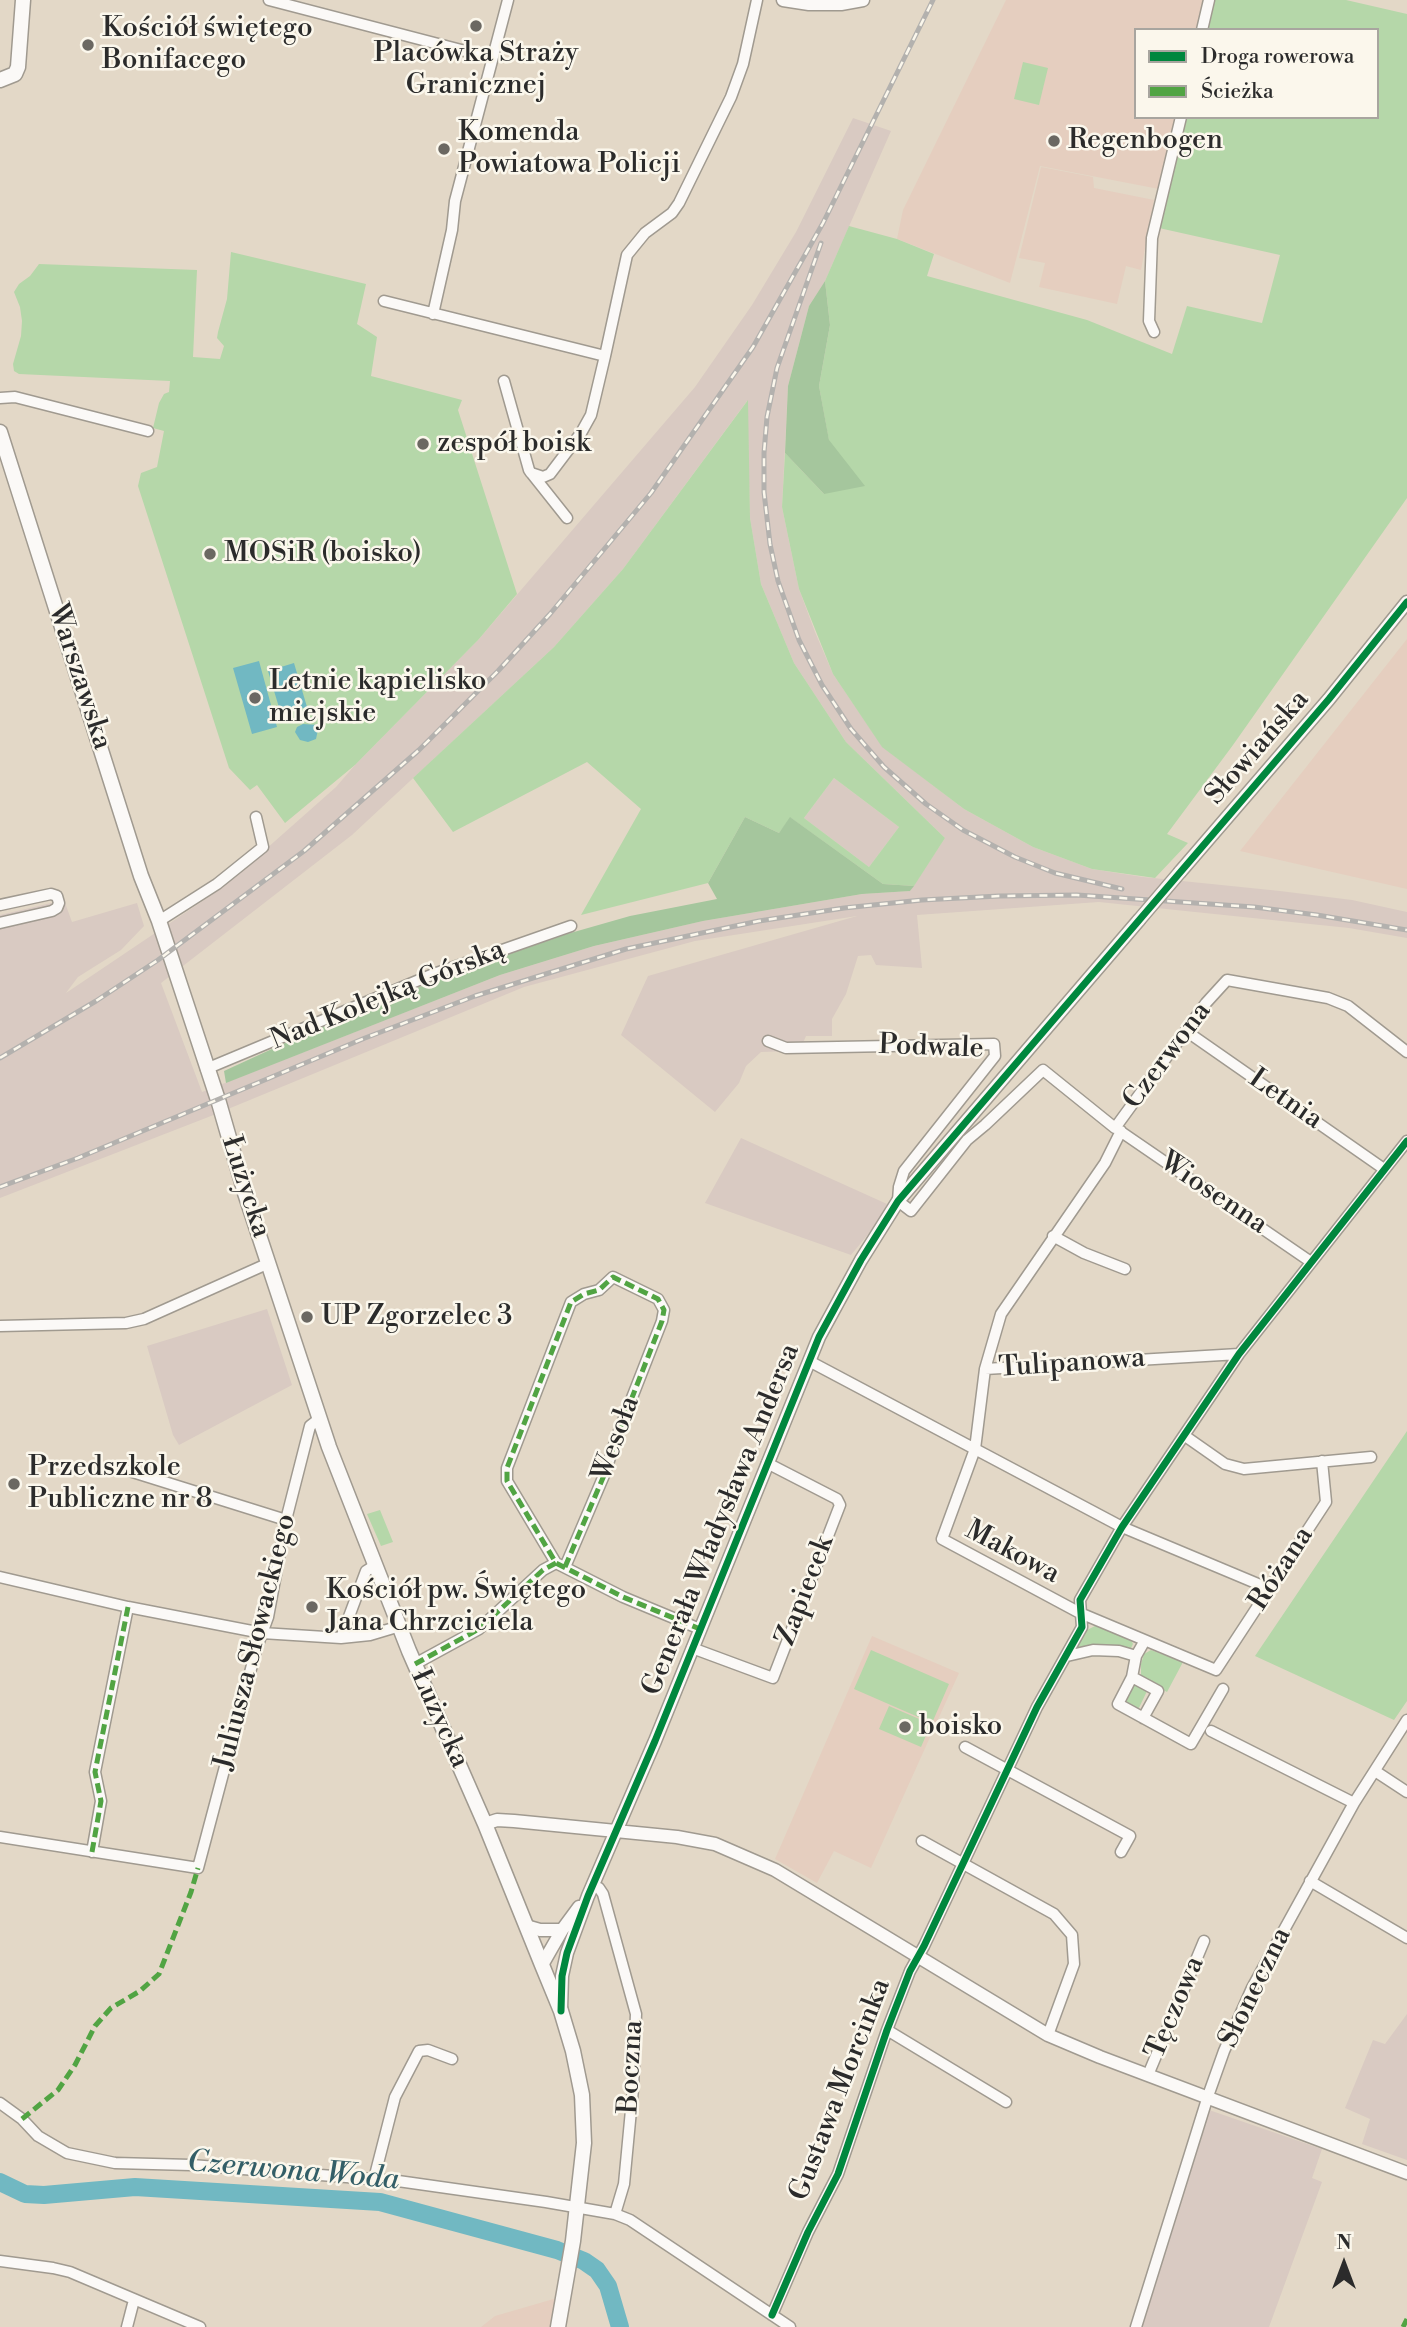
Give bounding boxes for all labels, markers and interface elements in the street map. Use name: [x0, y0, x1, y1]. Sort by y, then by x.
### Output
place label: Kościół świętego Bonifacego: [102, 12, 313, 78]
marker: Placówka Straży Granicznej: [468, 18, 484, 34]
legend: [1134, 28, 1379, 119]
marker: Kościół świętego Bonifacego: [80, 37, 96, 53]
place label: Placówka Straży Granicznej: [374, 37, 578, 103]
text: Droga rowerowa: [1201, 44, 1354, 70]
text: Ścieżka: [1201, 79, 1274, 105]
place label: Komenda Powiatowa Policji: [458, 116, 681, 182]
place label: Regenbogen: [1068, 124, 1223, 158]
marker: Regenbogen: [1046, 133, 1062, 149]
marker: Komenda Powiatowa Policji: [436, 141, 452, 157]
place label: zespół boisk: [437, 427, 591, 461]
marker: zespół boisk: [415, 436, 431, 452]
place label: MOSiR (boisko): [224, 537, 422, 571]
marker: MOSiR (boisko): [202, 546, 218, 562]
street label: Warszawska: [40, 600, 118, 754]
place label: Letnie kąpielisko miejskie: [269, 665, 486, 731]
street label: Słowiańska: [1199, 684, 1317, 812]
marker: Letnie kąpielisko miejskie: [247, 690, 263, 706]
street label: Nad Kolejką Górską: [266, 934, 510, 1058]
street label: Czerwona: [1117, 996, 1219, 1116]
street label: Podwale: [878, 1029, 984, 1067]
street label: Letnia: [1241, 1063, 1329, 1137]
street label: Łużycka: [213, 1132, 277, 1242]
street label: Wiosenna: [1152, 1146, 1274, 1242]
place label: UP Zgorzelec 3: [321, 1300, 512, 1334]
marker: UP Zgorzelec 3: [299, 1309, 315, 1325]
street label: Generała Władysława Andersa: [636, 1339, 808, 1701]
street label: Tulipanowa: [998, 1342, 1146, 1386]
street label: Wesoła: [586, 1392, 648, 1486]
place label: Przedszkole Publiczne nr 8: [28, 1451, 213, 1517]
marker: Przedszkole Publiczne nr 8: [6, 1476, 22, 1492]
street label: Juliusza Słowackiego: [208, 1510, 304, 1774]
street label: Makowa: [959, 1514, 1065, 1592]
street label: Różana: [1242, 1521, 1322, 1617]
street label: Zapiecek: [770, 1531, 842, 1651]
place label: Kościół pw. Świętego Jana Chrzciciela: [326, 1574, 586, 1640]
marker: Kościół pw. Świętego Jana Chrzciciela: [304, 1599, 320, 1615]
street label: Łużycka: [402, 1664, 476, 1774]
place label: boisko: [919, 1710, 1002, 1744]
marker: boisko: [897, 1719, 913, 1735]
street label: Słoneczna: [1213, 1923, 1299, 2053]
street label: Tęczowa: [1139, 1952, 1213, 2064]
street label: Gustawa Morcinka: [783, 1974, 899, 2206]
street label: Boczna: [613, 2019, 651, 2115]
water label: Czerwona Woda: [186, 2145, 400, 2199]
north arrow: [1309, 2229, 1379, 2299]
text: N: [1336, 2231, 1352, 2255]

